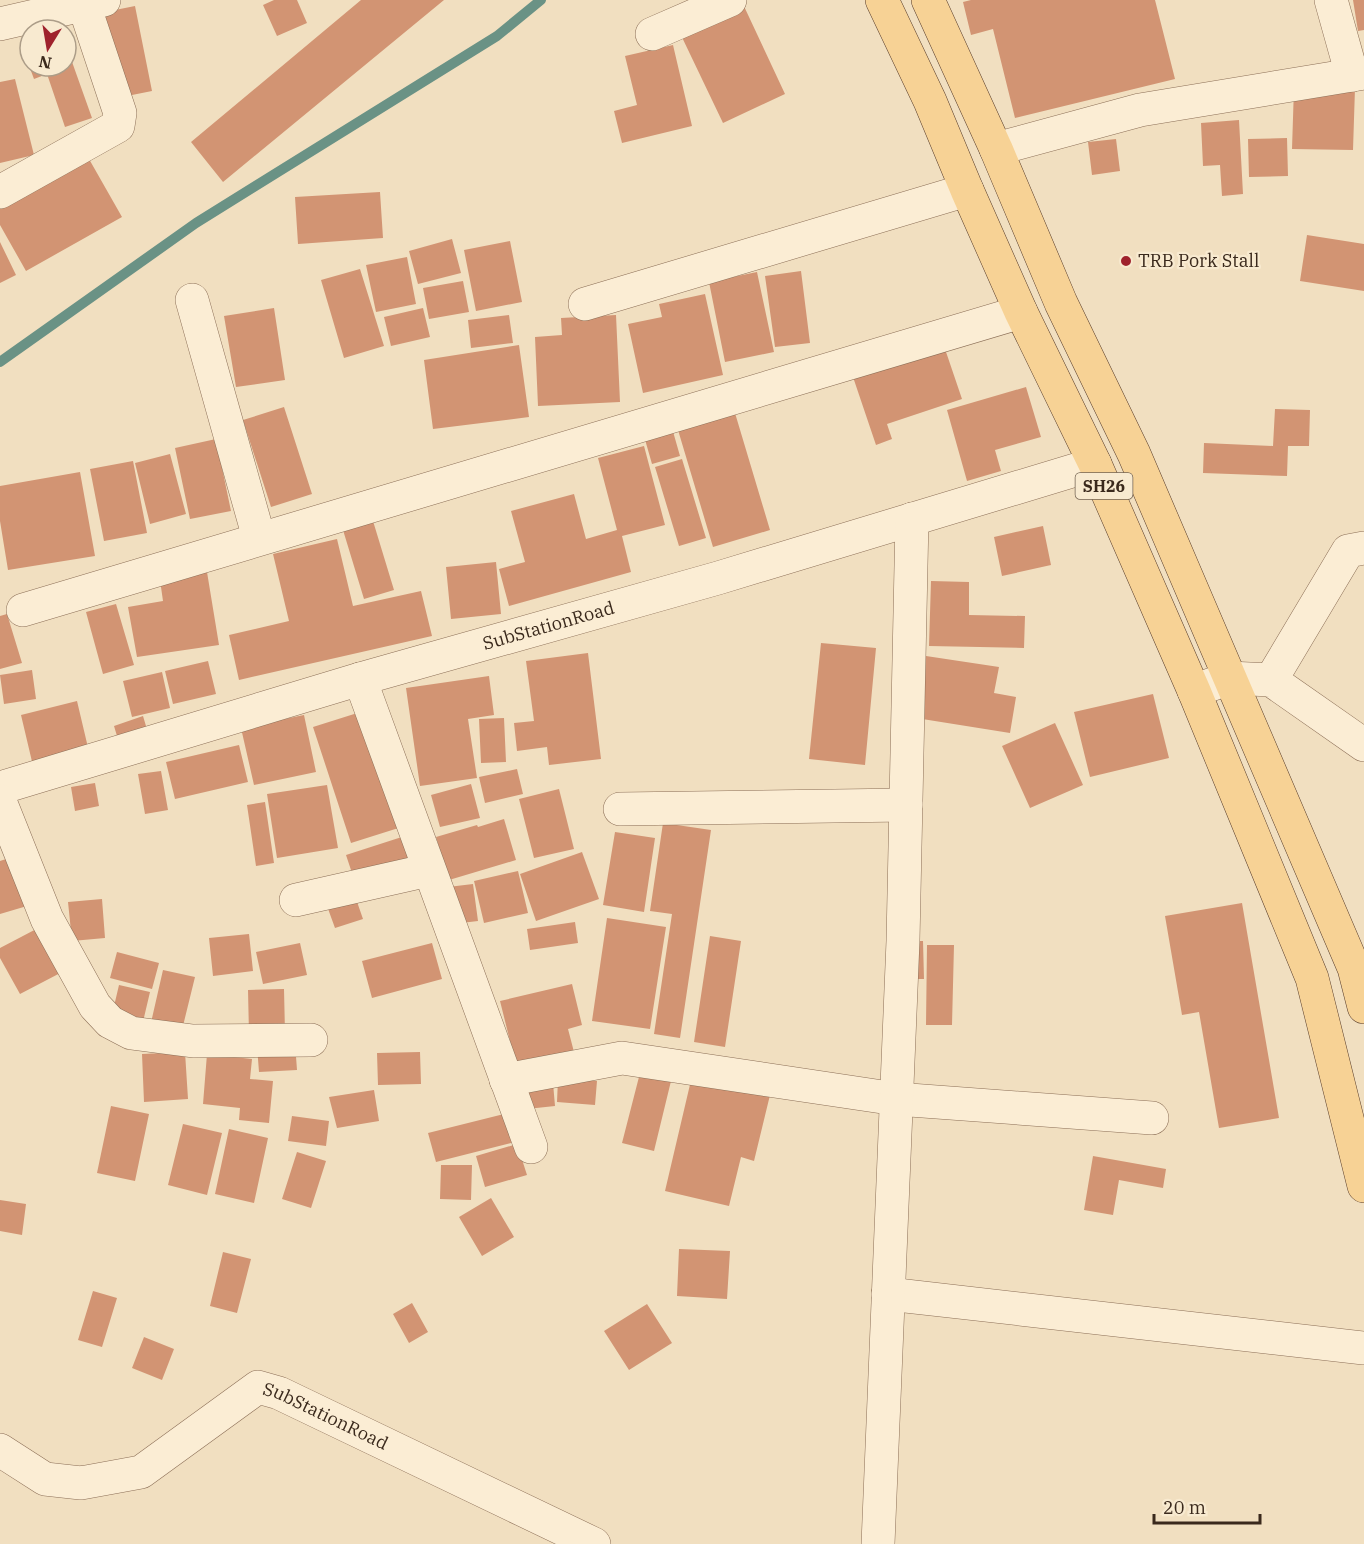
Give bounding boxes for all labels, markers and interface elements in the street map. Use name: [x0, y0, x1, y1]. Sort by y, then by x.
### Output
north arrow: [18, 18, 78, 78]
text: N: [37, 52, 53, 74]
place label: TRB Pork Stall: [1138, 249, 1259, 272]
marker: TRB Pork Stall: [1119, 254, 1133, 268]
road number: SH26: [1076, 473, 1132, 499]
street label: SubStationRoad: [480, 596, 617, 655]
street label: SubStationRoad: [260, 1377, 392, 1455]
scale bar: [1154, 1487, 1260, 1525]
text: 20 m: [1163, 1496, 1206, 1519]

